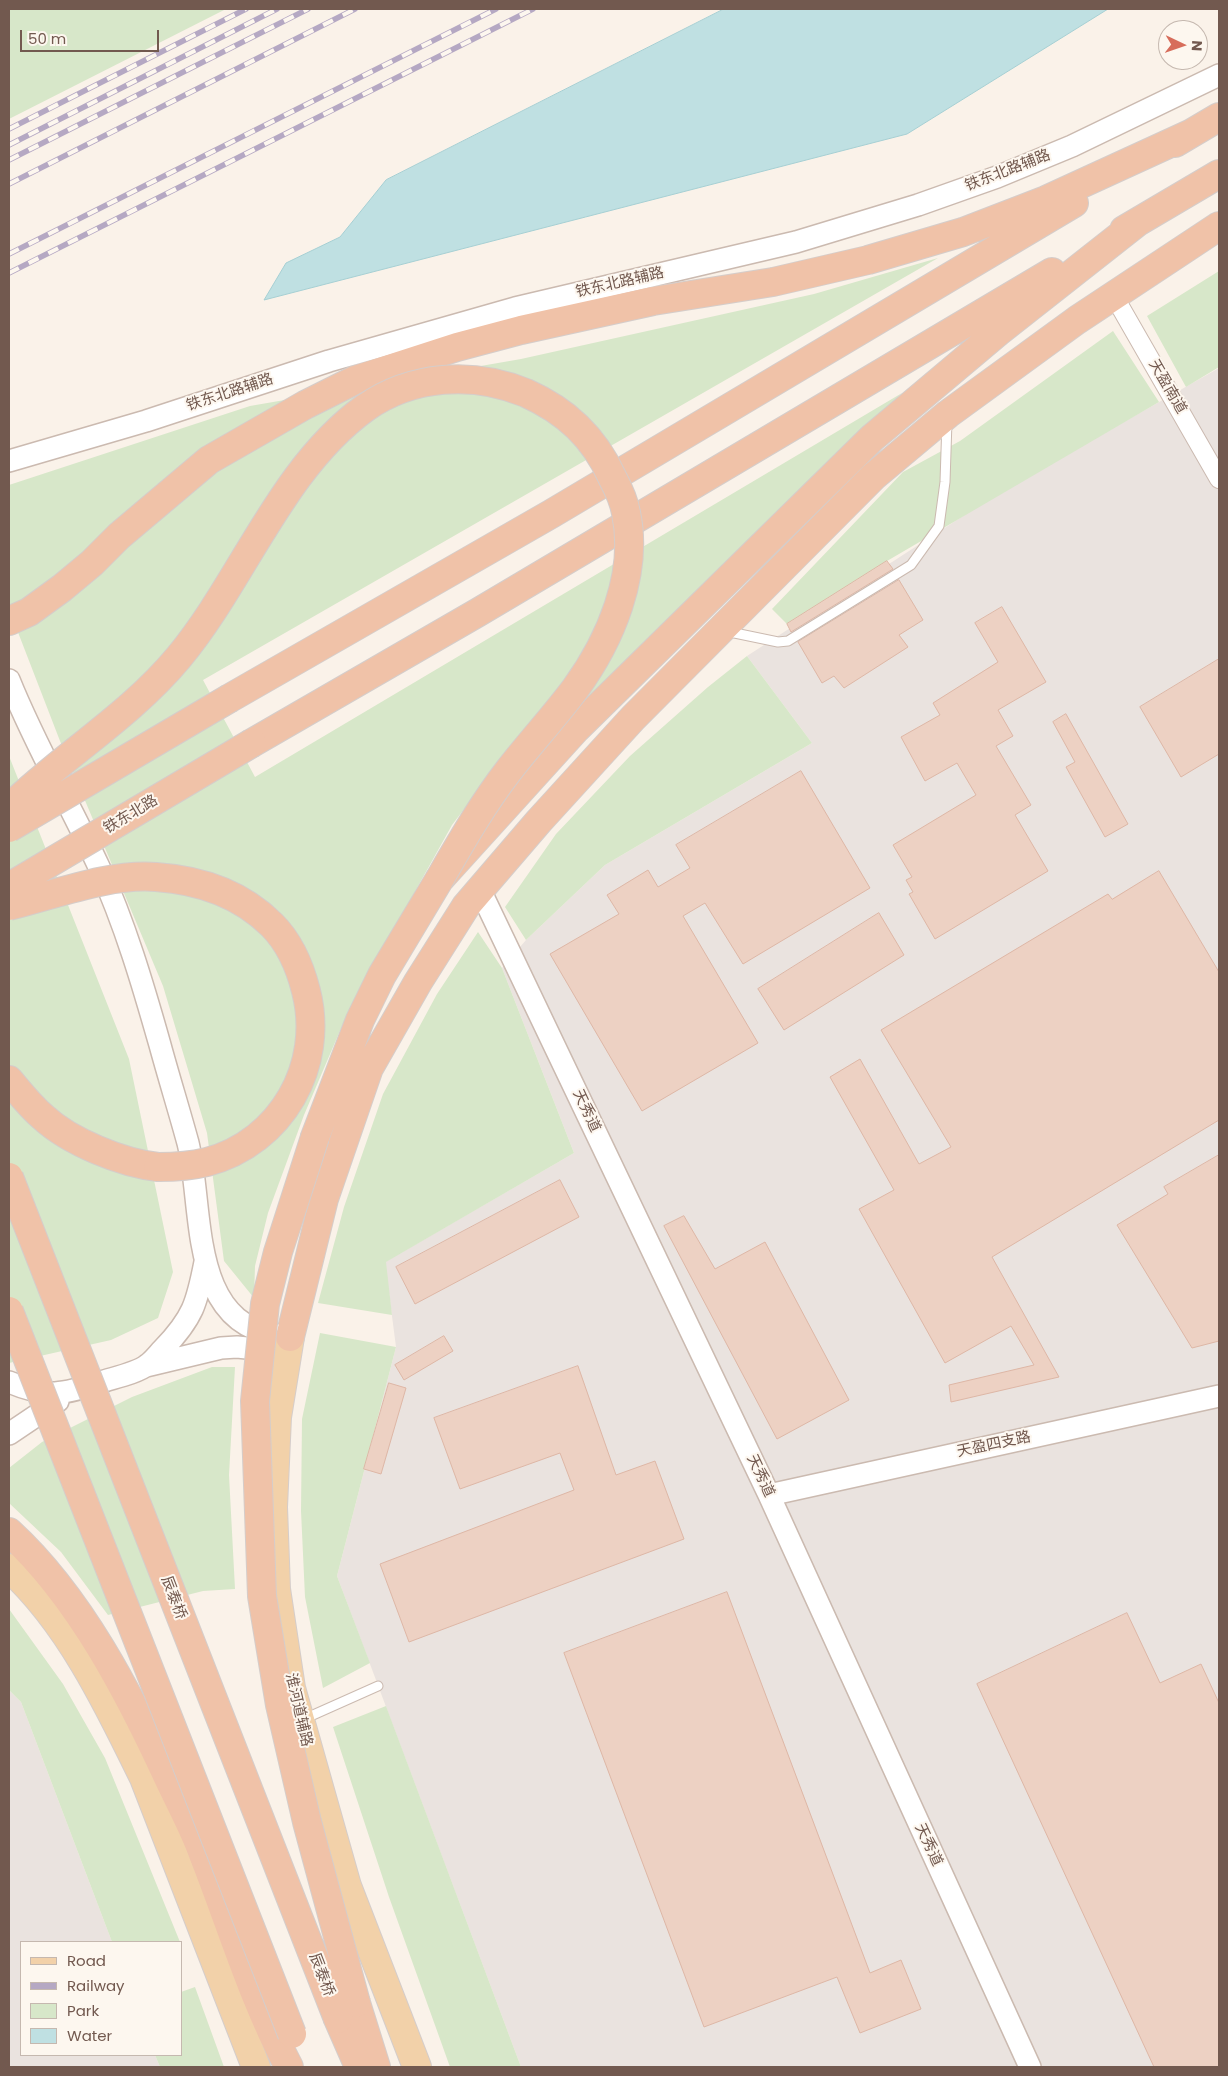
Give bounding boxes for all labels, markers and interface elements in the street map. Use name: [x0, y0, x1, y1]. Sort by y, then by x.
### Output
scale bar: [22, 20, 161, 52]
north arrow: [1158, 20, 1208, 70]
text: 50 m: [28, 28, 66, 49]
text: N: [1187, 40, 1207, 52]
street label: 铁东北路辅路: [963, 146, 1053, 196]
street label: 铁东北路辅路: [574, 264, 666, 302]
street label: 天盈南道: [1144, 357, 1190, 417]
street label: 铁东北路辅路: [184, 371, 276, 415]
street label: 铁东北路: [101, 792, 161, 838]
street label: 天秀道: [568, 1087, 604, 1135]
street label: 天盈四支路: [955, 1428, 1033, 1462]
street label: 天秀道: [742, 1452, 778, 1500]
street label: 辰泰桥: [157, 1574, 189, 1622]
street label: 淮河道辅路: [281, 1671, 315, 1749]
street label: 天秀道: [910, 1821, 946, 1869]
legend: [20, 1941, 182, 2056]
text: Road: [67, 1950, 106, 1971]
street label: 辰泰桥: [305, 1951, 337, 1999]
text: Railway: [67, 1975, 125, 1996]
text: Park: [67, 2000, 99, 2021]
text: Water: [67, 2025, 112, 2046]

